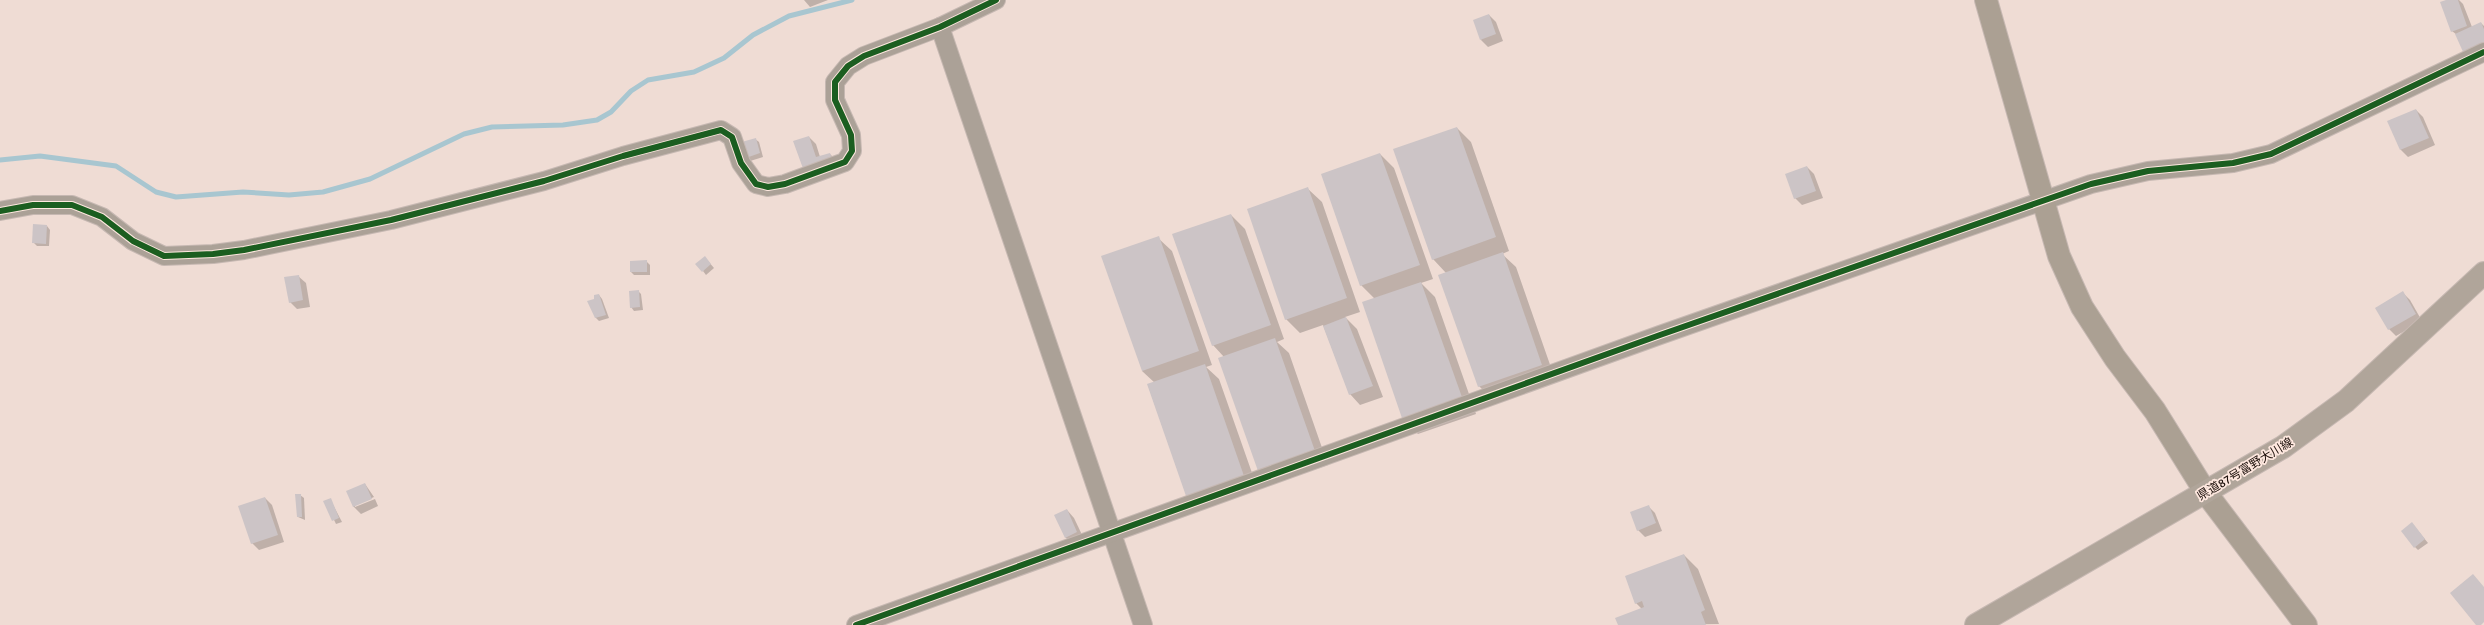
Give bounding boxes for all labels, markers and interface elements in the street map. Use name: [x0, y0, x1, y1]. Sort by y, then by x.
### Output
street label: 県道87号富野大川線: [2195, 435, 2296, 504]

